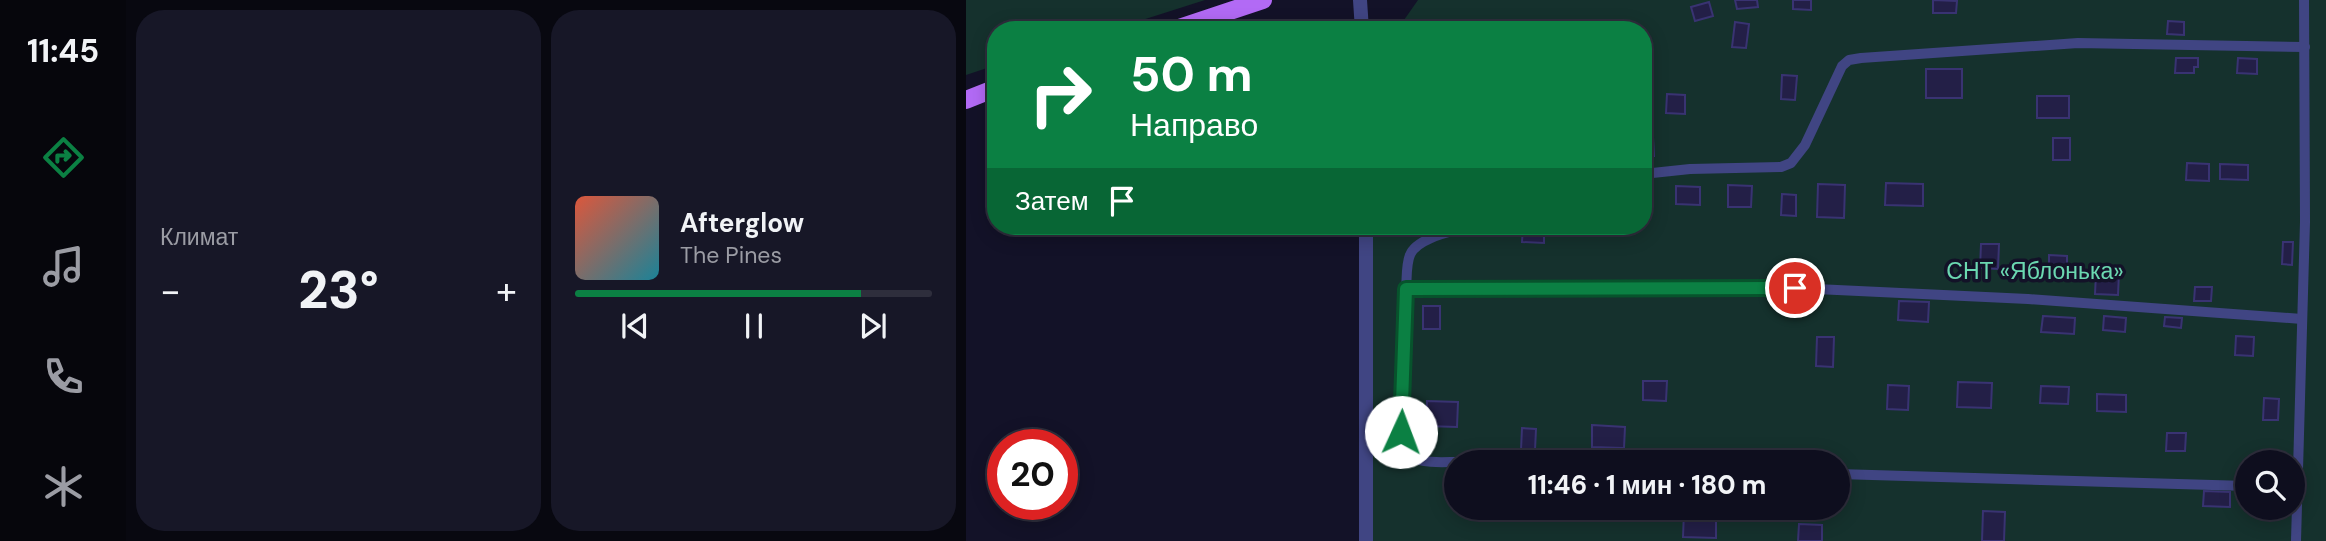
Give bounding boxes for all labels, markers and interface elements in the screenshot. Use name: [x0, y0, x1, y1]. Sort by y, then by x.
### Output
text: 11:45: [27, 30, 99, 72]
text: 50 m: [1130, 42, 1253, 106]
icon: right: [1015, 49, 1106, 140]
text: Направо: [1130, 104, 1258, 146]
icon: directions: [39, 133, 88, 182]
icon: arrive: [1103, 182, 1141, 220]
text: Затем: [1015, 184, 1089, 218]
text: Afterglow: [680, 206, 804, 240]
text: Климат: [160, 222, 238, 252]
text: The Pines: [680, 240, 782, 270]
icon: music: [39, 242, 88, 291]
text: 23°: [298, 256, 379, 324]
park label: СНТ «Яблонька»: [1946, 256, 2124, 286]
pin: [1765, 258, 1825, 318]
text: −: [160, 266, 181, 316]
text: +: [496, 266, 517, 316]
icon: arrive: [1776, 269, 1814, 307]
icon: previous: [616, 307, 654, 345]
icon: pause: [735, 307, 773, 345]
icon: next: [854, 307, 892, 345]
icon: phone: [39, 352, 88, 401]
position arrow: [1364, 395, 1438, 469]
speed limit sign: 20: [987, 429, 1078, 520]
map controls: [2235, 450, 2305, 520]
button: search: [2235, 450, 2305, 520]
icon: climate: [39, 462, 88, 511]
text: 11:46 · 1 мин · 180 m: [1528, 468, 1766, 502]

